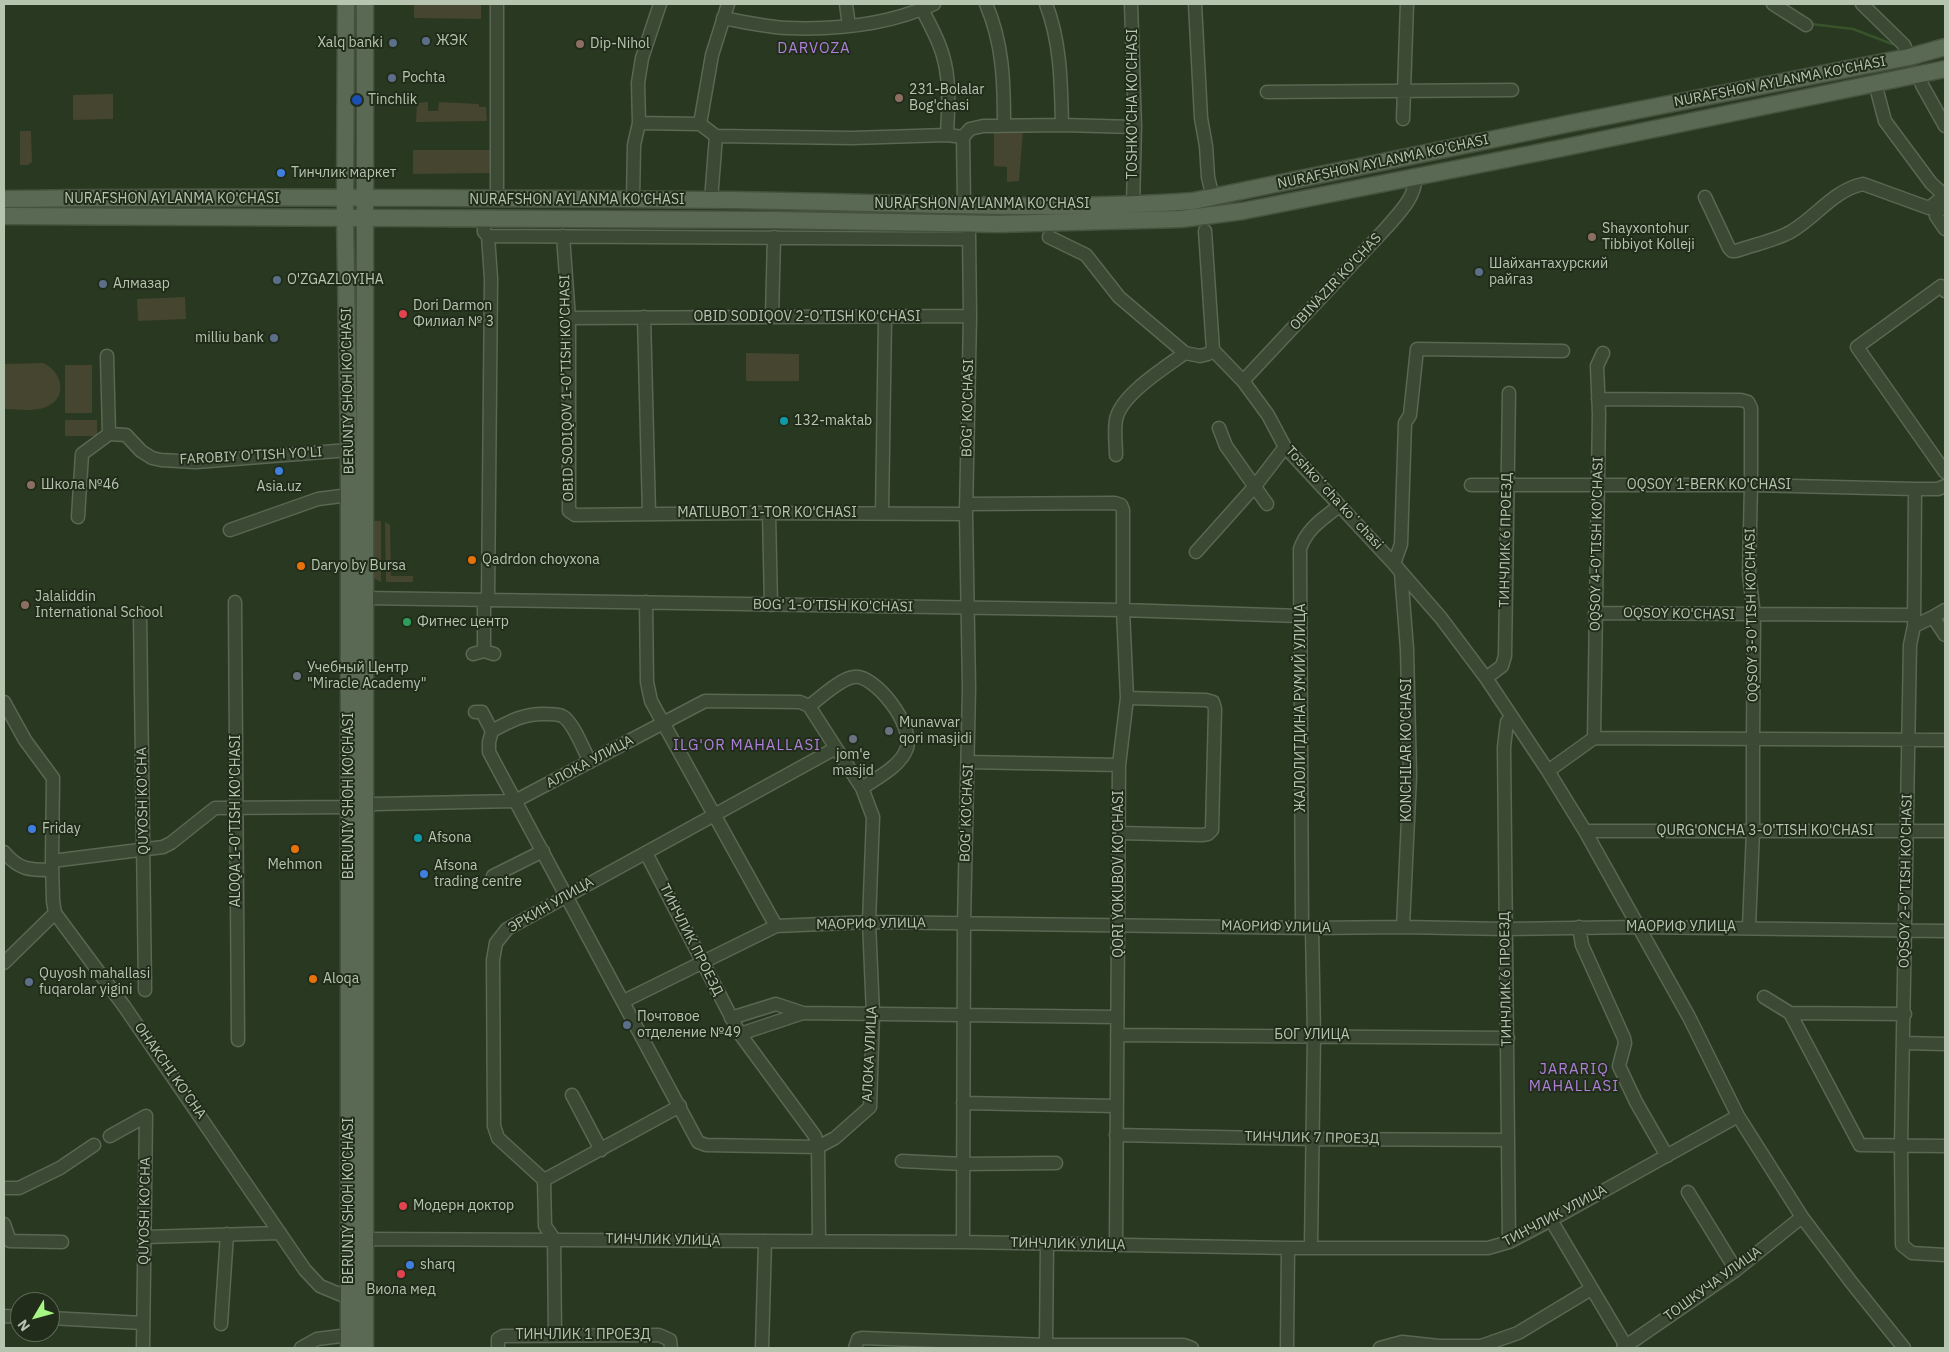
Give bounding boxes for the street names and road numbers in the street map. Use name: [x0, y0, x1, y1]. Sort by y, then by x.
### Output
street label: TOSHKO'CHA KO'CHASI: [1125, 29, 1141, 179]
street label: NURAFSHON AYLANMA KO'CHASI: [1673, 53, 1887, 111]
street label: NURAFSHON AYLANMA KO'CHASI: [1276, 131, 1490, 193]
street label: NURAFSHON AYLANMA KO'CHASI: [64, 191, 280, 207]
street label: NURAFSHON AYLANMA KO'CHASI: [469, 192, 685, 208]
street label: NURAFSHON AYLANMA KO'CHASI: [874, 196, 1090, 212]
street label: OBINAZIR KO'CHAS: [1287, 230, 1385, 334]
street label: OBID SODIQOV 1-O'TISH KO'CHASI: [557, 274, 577, 502]
street label: BERUNIY SHOH KO'CHASI: [338, 308, 358, 474]
street label: OBID SODIQOV 2-O'TISH KO'CHASI: [693, 309, 921, 325]
street label: BOG' KO'CHASI: [959, 359, 977, 457]
street label: Toshkoʻcha koʻchasi: [1282, 443, 1386, 553]
street label: FAROBIY O'TISH YO'LI: [179, 444, 323, 468]
street label: OQSOY 4-O'TISH KO'CHASI: [1587, 457, 1607, 631]
street label: ТИНЧЛИК 6 ПРОЕЗД: [1496, 472, 1516, 608]
street label: OQSOY 1-BERK KO'CHASI: [1627, 477, 1791, 493]
street label: MATLUBOT 1-TOR KO'CHASI: [677, 505, 857, 521]
street label: OQSOY 3-O'TISH KO'CHASI: [1742, 528, 1762, 702]
street label: BOG' 1-O'TISH KO'CHASI: [753, 596, 913, 616]
street label: ЖАЛОЛИТДИНА РУМИЙ УЛИЦА: [1293, 604, 1309, 812]
street label: OQSOY KO'CHASI: [1623, 605, 1735, 623]
street label: KONCHILAR KO'CHASI: [1399, 678, 1415, 822]
street label: BERUNIY SHOH KO'CHASI: [341, 713, 357, 879]
street label: АЛОКА УЛИЦА: [543, 732, 637, 792]
street label: ALOQA 1-O'TISH KO'CHASI: [228, 735, 244, 907]
street label: QUYOSH KO'CHA: [134, 747, 152, 855]
street label: BOG' KO'CHASI: [957, 764, 977, 862]
street label: QORI YOKUBOV KO'CHASI: [1111, 790, 1127, 958]
street label: OQSOY 2-O'TISH KO'CHASI: [1896, 794, 1916, 968]
street label: QURG'ONCHA 3-O'TISH KO'CHASI: [1657, 823, 1873, 839]
street label: ЭРКИН УЛИЦА: [505, 874, 597, 936]
street label: ТИНЧЛИК ПРОЕЗД: [655, 881, 727, 999]
street label: ТИНЧЛИК 6 ПРОЕЗД: [1496, 911, 1516, 1047]
street label: МАОРИФ УЛИЦА: [816, 915, 926, 933]
street label: МАОРИФ УЛИЦА: [1221, 918, 1331, 936]
street label: МАОРИФ УЛИЦА: [1626, 919, 1736, 935]
street label: АЛОКА УЛИЦА: [859, 1005, 881, 1103]
street label: OHAKCHI KO'CHA: [130, 1020, 210, 1122]
street label: БОГ УЛИЦА: [1274, 1027, 1350, 1043]
street label: BERUNIY SHOH KO'CHASI: [341, 1118, 357, 1284]
street label: ТИНЧЛИК 7 ПРОЕЗД: [1244, 1128, 1380, 1148]
street label: QUYOSH KO'CHA: [136, 1157, 154, 1265]
street label: ТИНЧЛИК УЛИЦА: [1500, 1182, 1610, 1250]
street label: ТИНЧЛИК УЛИЦА: [605, 1231, 721, 1249]
street label: ТИНЧЛИК УЛИЦА: [1010, 1235, 1126, 1253]
street label: ТОШКУЧА УЛИЦА: [1661, 1243, 1765, 1325]
street label: ТИНЧЛИК 1 ПРОЕЗД: [515, 1327, 651, 1343]

